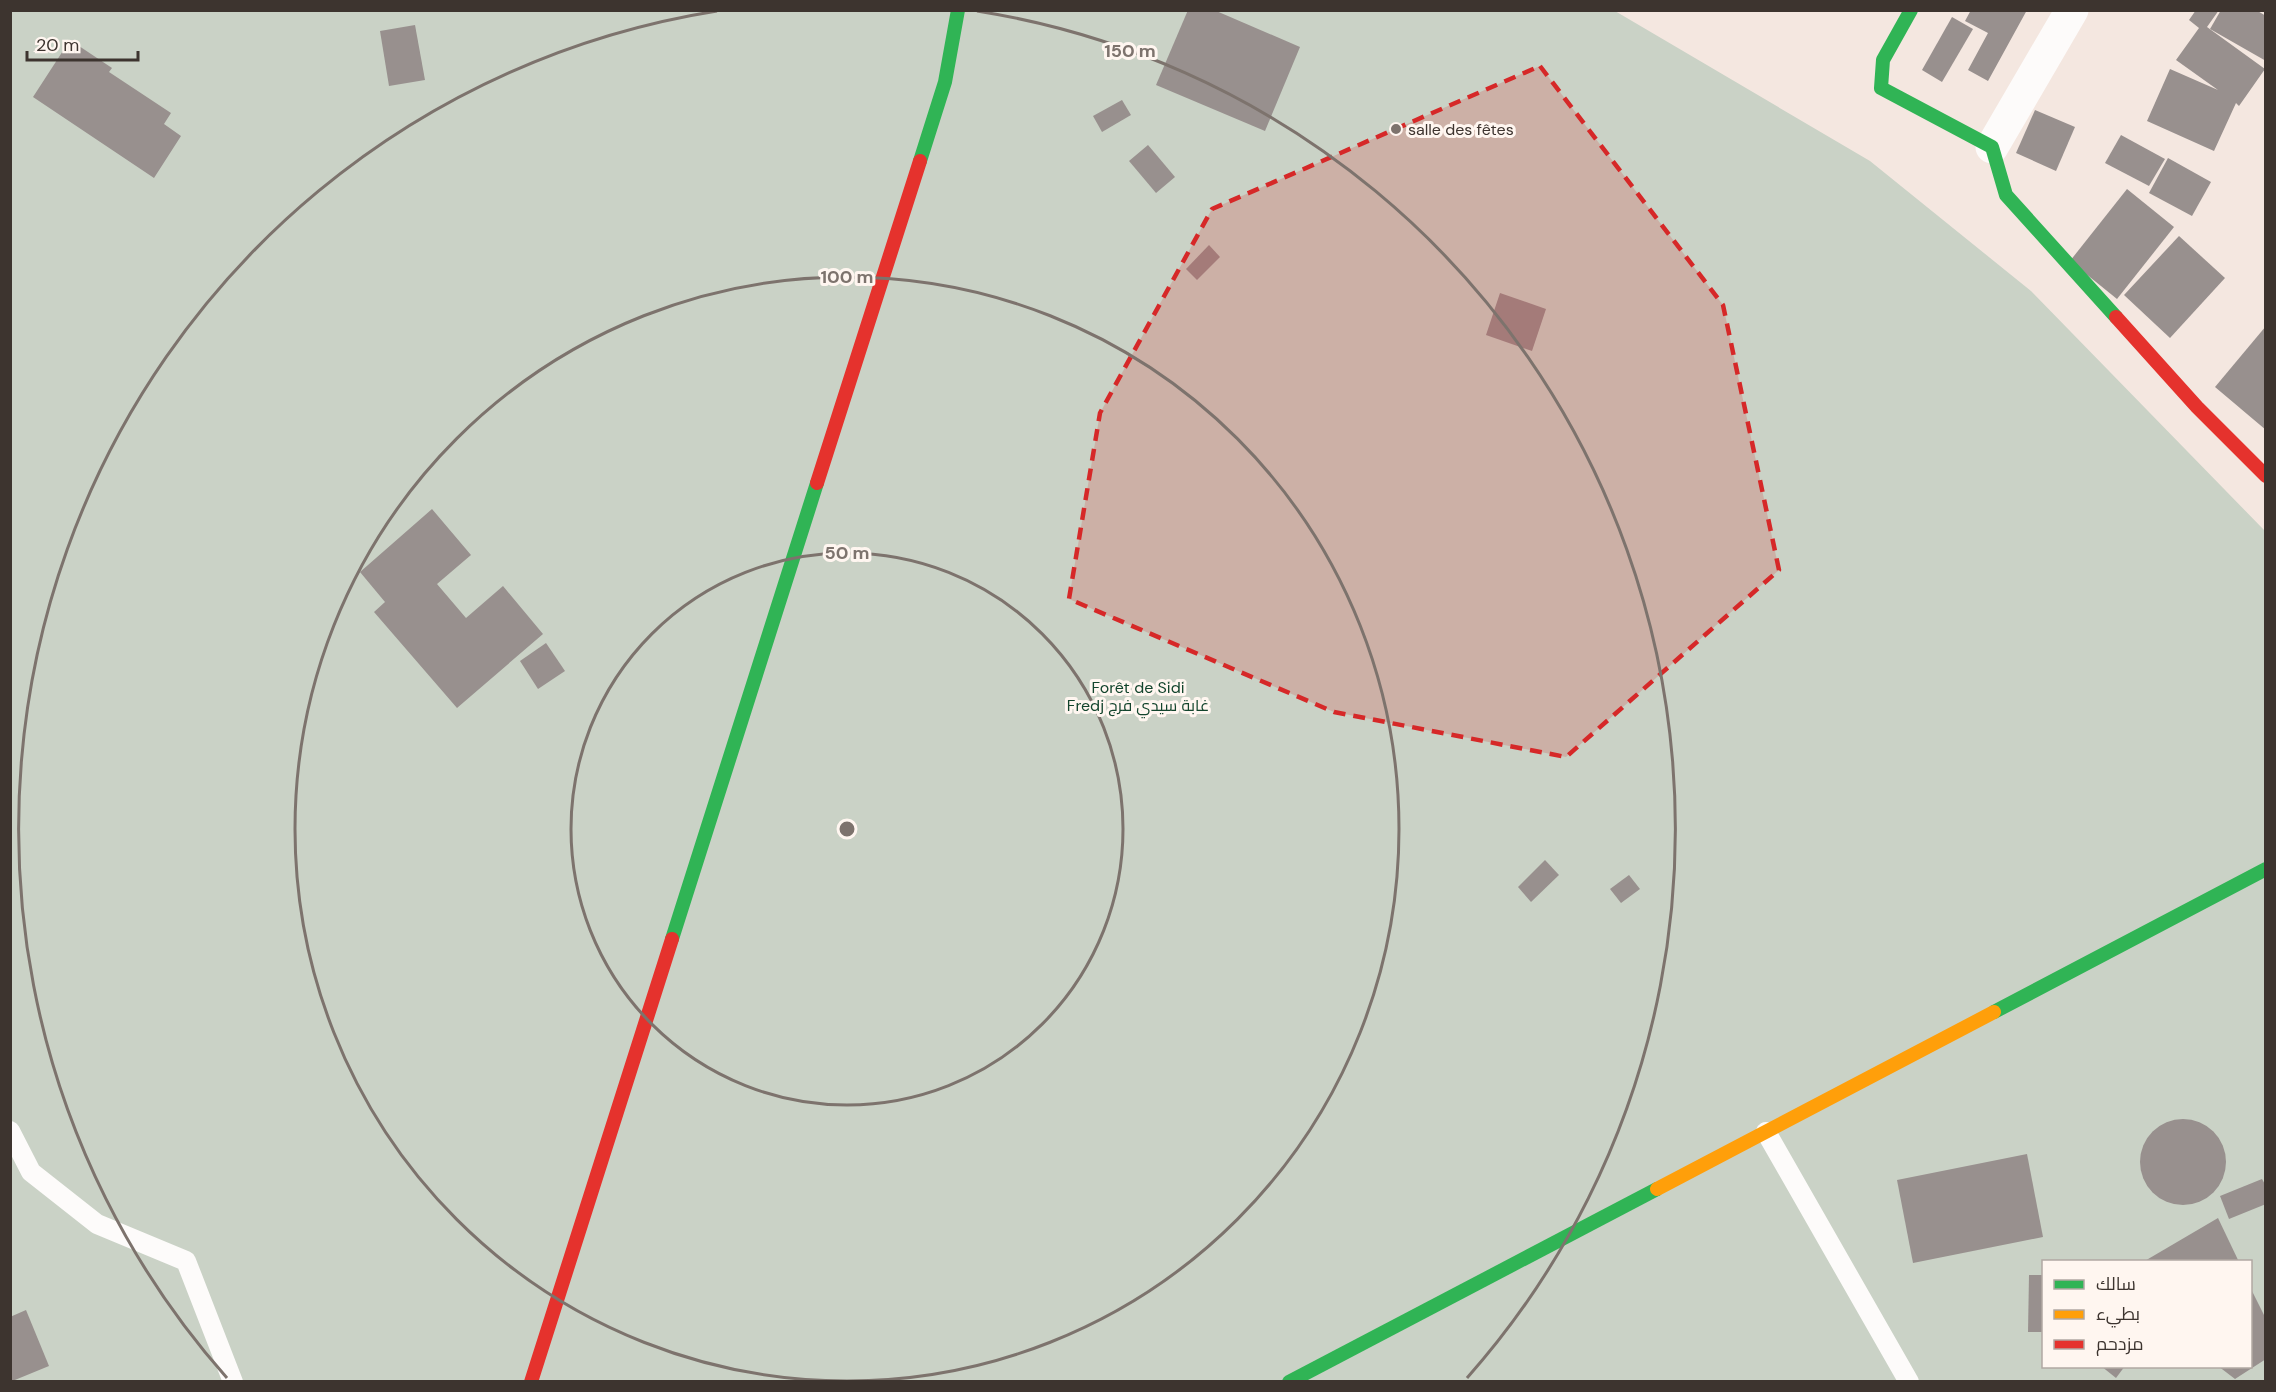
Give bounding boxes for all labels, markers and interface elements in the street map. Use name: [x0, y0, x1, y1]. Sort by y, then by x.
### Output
scale bar: [27, 24, 138, 62]
text: 20 m: [36, 33, 79, 57]
text: 150 m: [1104, 39, 1156, 63]
place label: salle des fêtes: [1408, 119, 1514, 140]
marker: salle des fêtes: [1389, 122, 1403, 136]
text: 100 m: [820, 265, 874, 289]
text: 50 m: [824, 541, 870, 565]
park label: Forêt de Sidi Fredj غابة سيدي فرج: [1067, 677, 1209, 719]
centre of rings: [837, 819, 857, 839]
legend: [2042, 1260, 2252, 1368]
text: سالك: [2096, 1272, 2136, 1296]
text: بطيء: [2096, 1302, 2140, 1328]
text: مزدحم: [2096, 1332, 2144, 1356]

